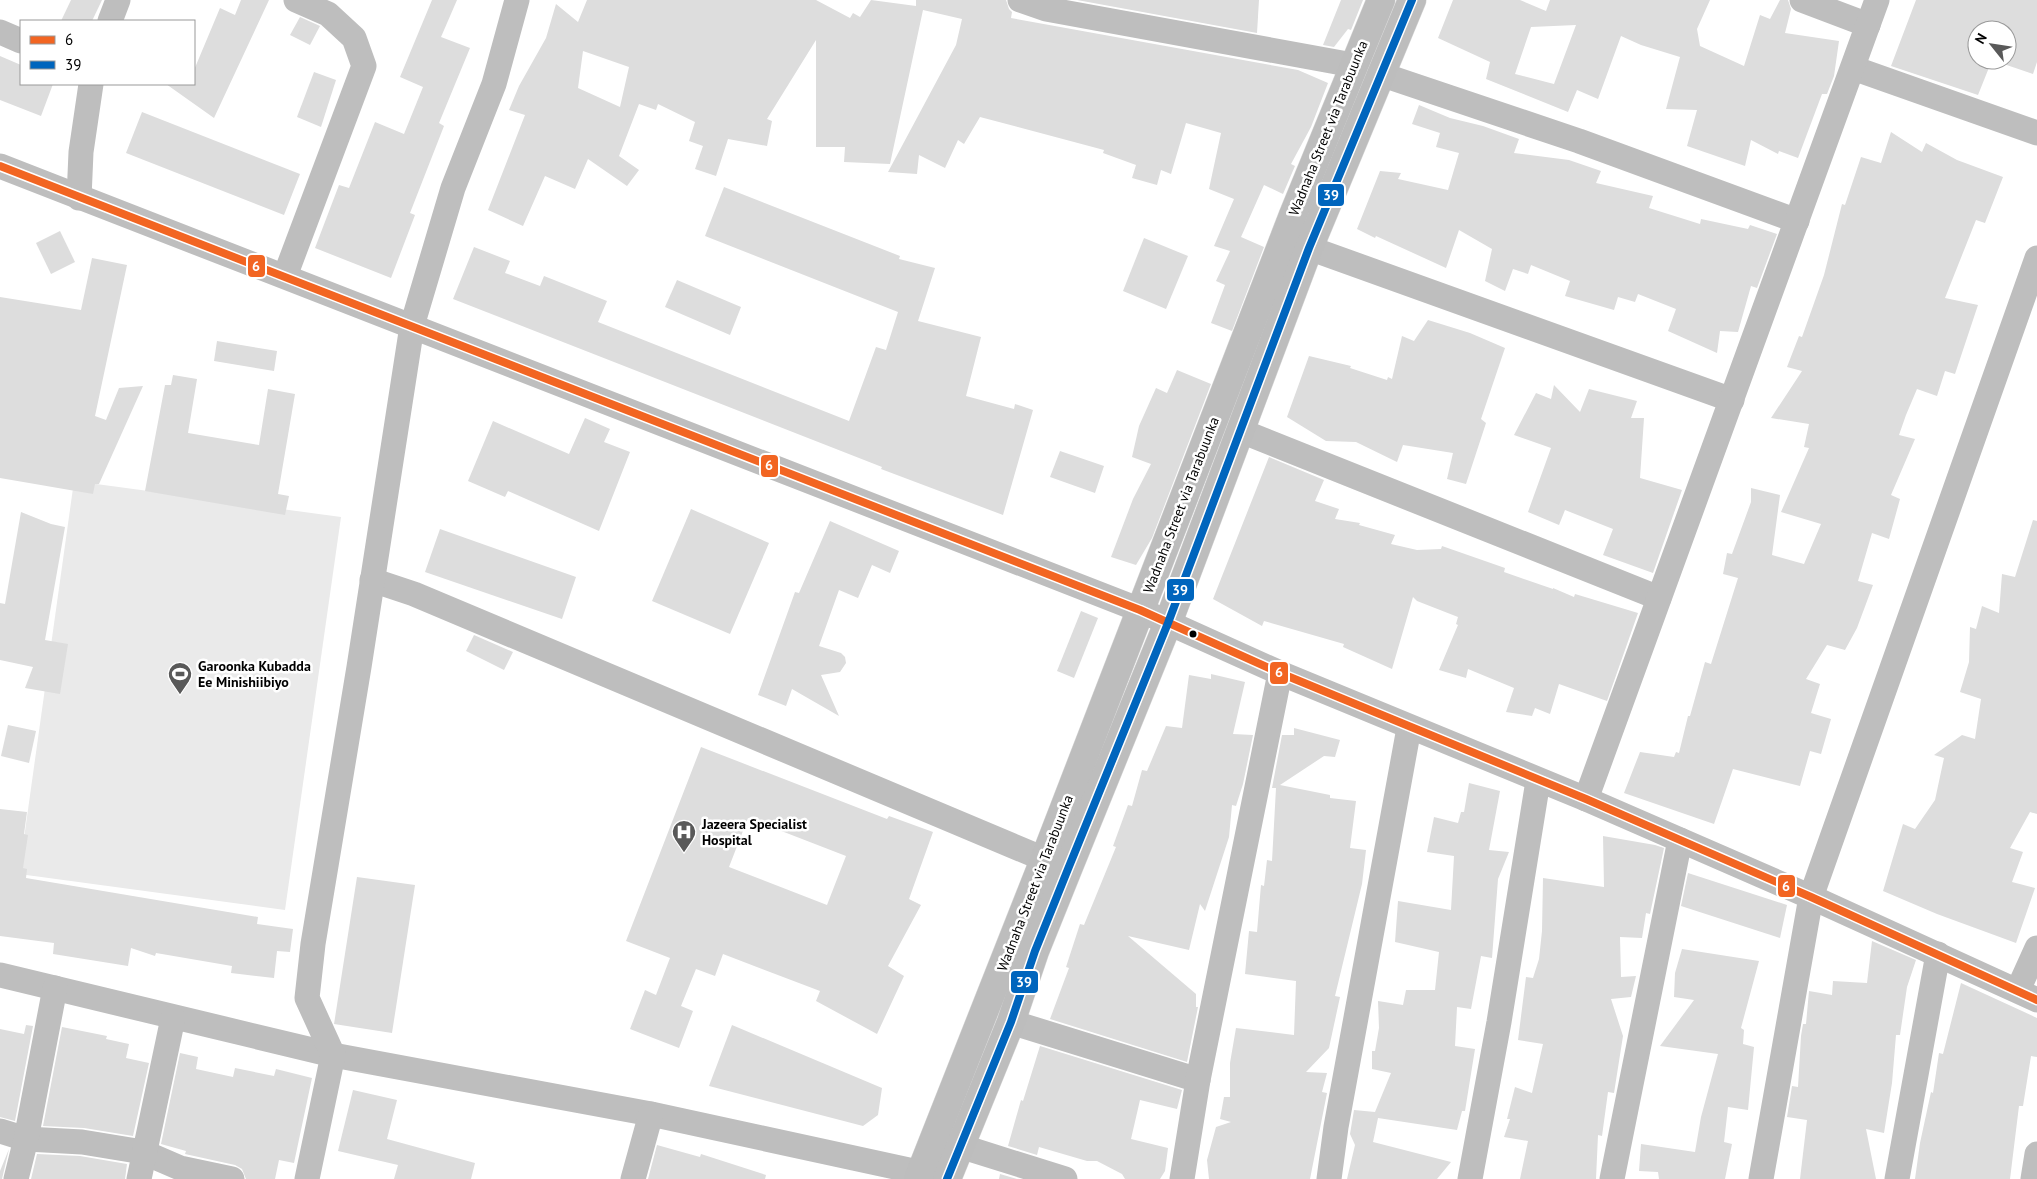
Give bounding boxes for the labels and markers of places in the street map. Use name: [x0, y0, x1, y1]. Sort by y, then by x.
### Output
unlabelled marker: [1188, 629, 1198, 639]
place label: Garoonka Kubadda Ee Minishiibiyo: [198, 657, 311, 691]
sports icon: Garoonka Kubadda Ee Minishiibiyo: [167, 661, 193, 695]
place label: Jazeera Specialist Hospital: [701, 815, 807, 849]
hospital icon: Jazeera Specialist Hospital: [671, 819, 697, 853]

